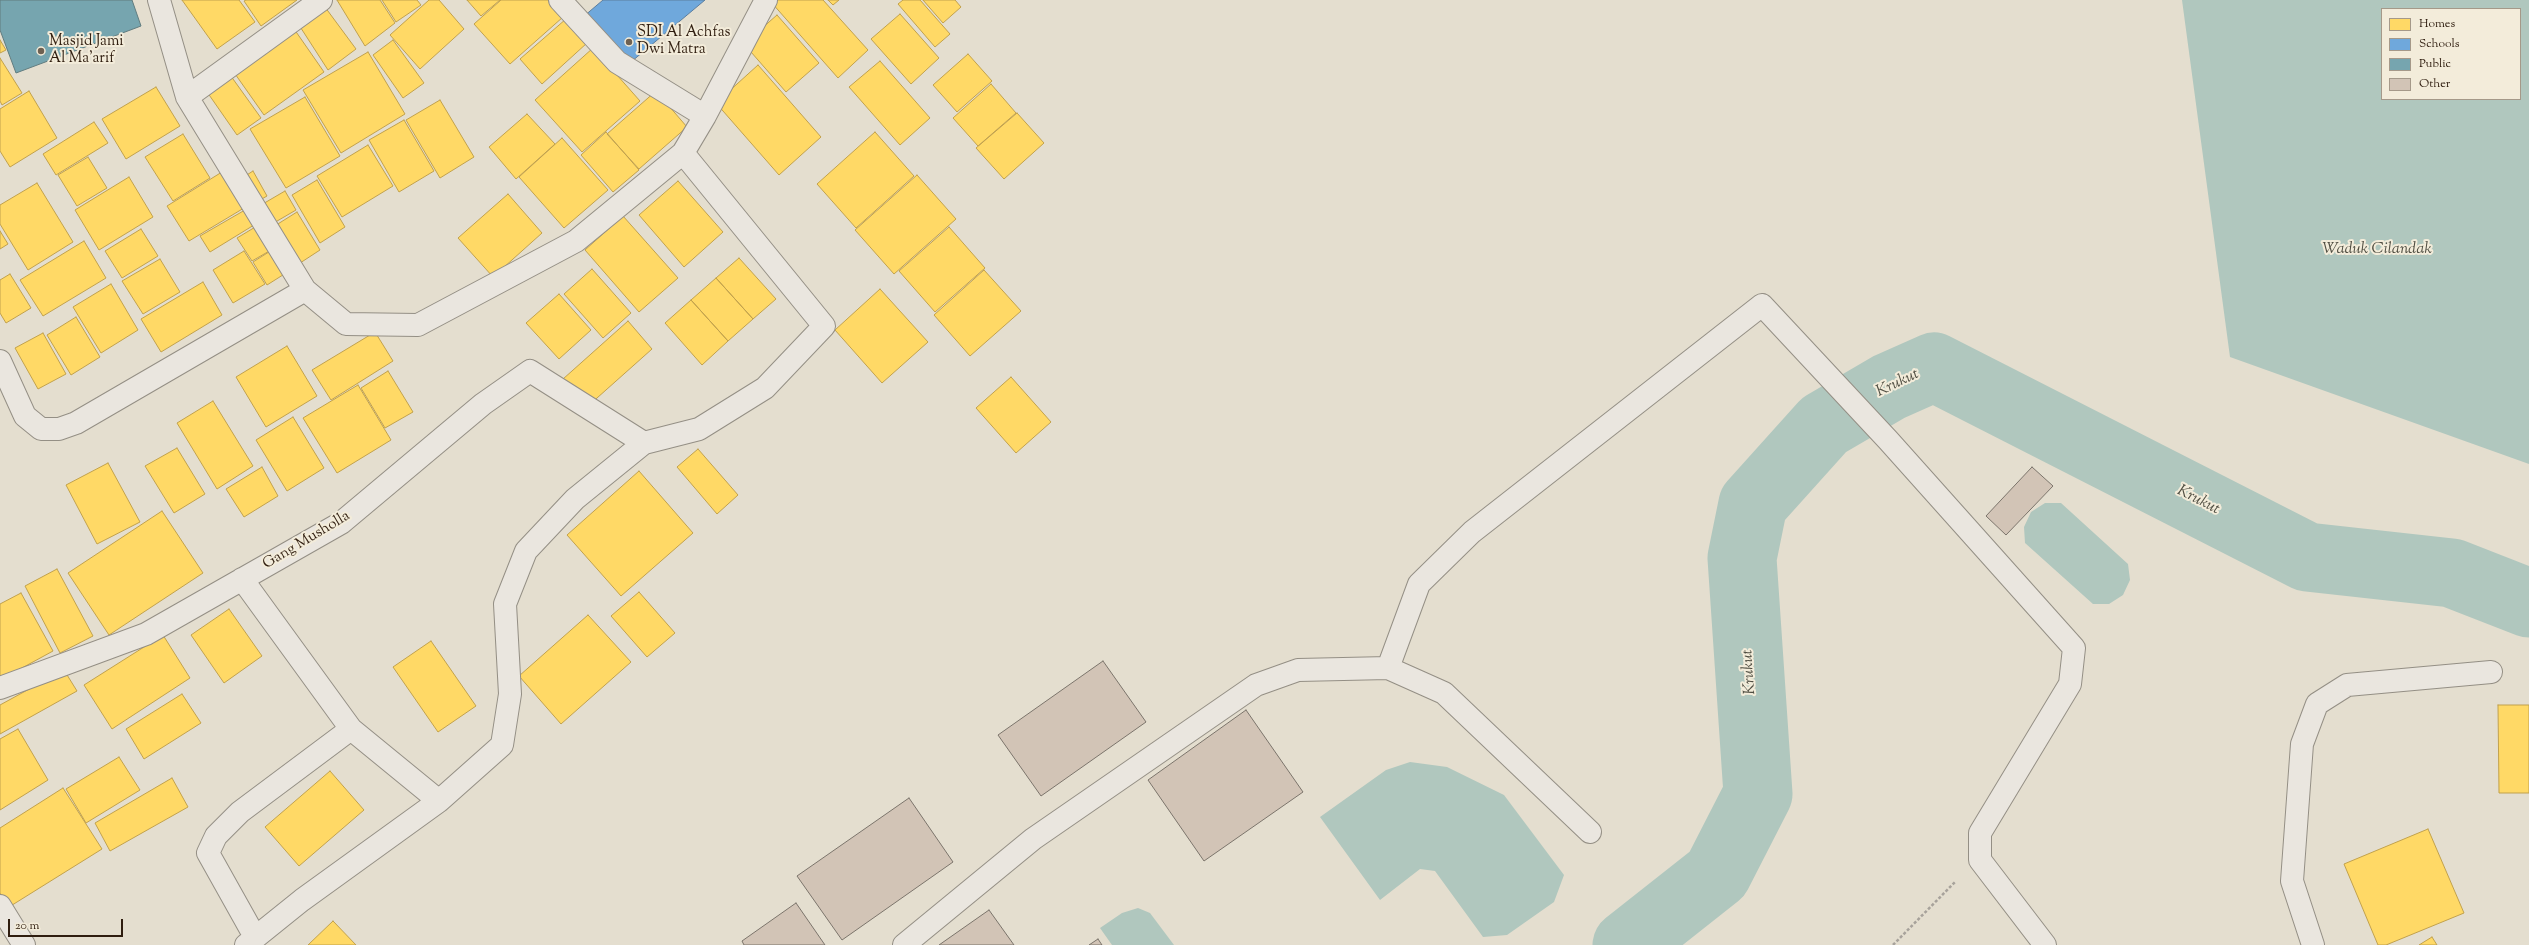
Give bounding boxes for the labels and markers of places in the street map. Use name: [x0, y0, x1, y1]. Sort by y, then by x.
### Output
place label: SDI Al Achfas Dwi Matra: [637, 24, 730, 59]
place label: Masjid Jami Al Ma'arif: [49, 33, 124, 68]
marker: SDI Al Achfas Dwi Matra: [624, 37, 634, 47]
marker: Masjid Jami Al Ma'arif: [36, 46, 46, 56]

